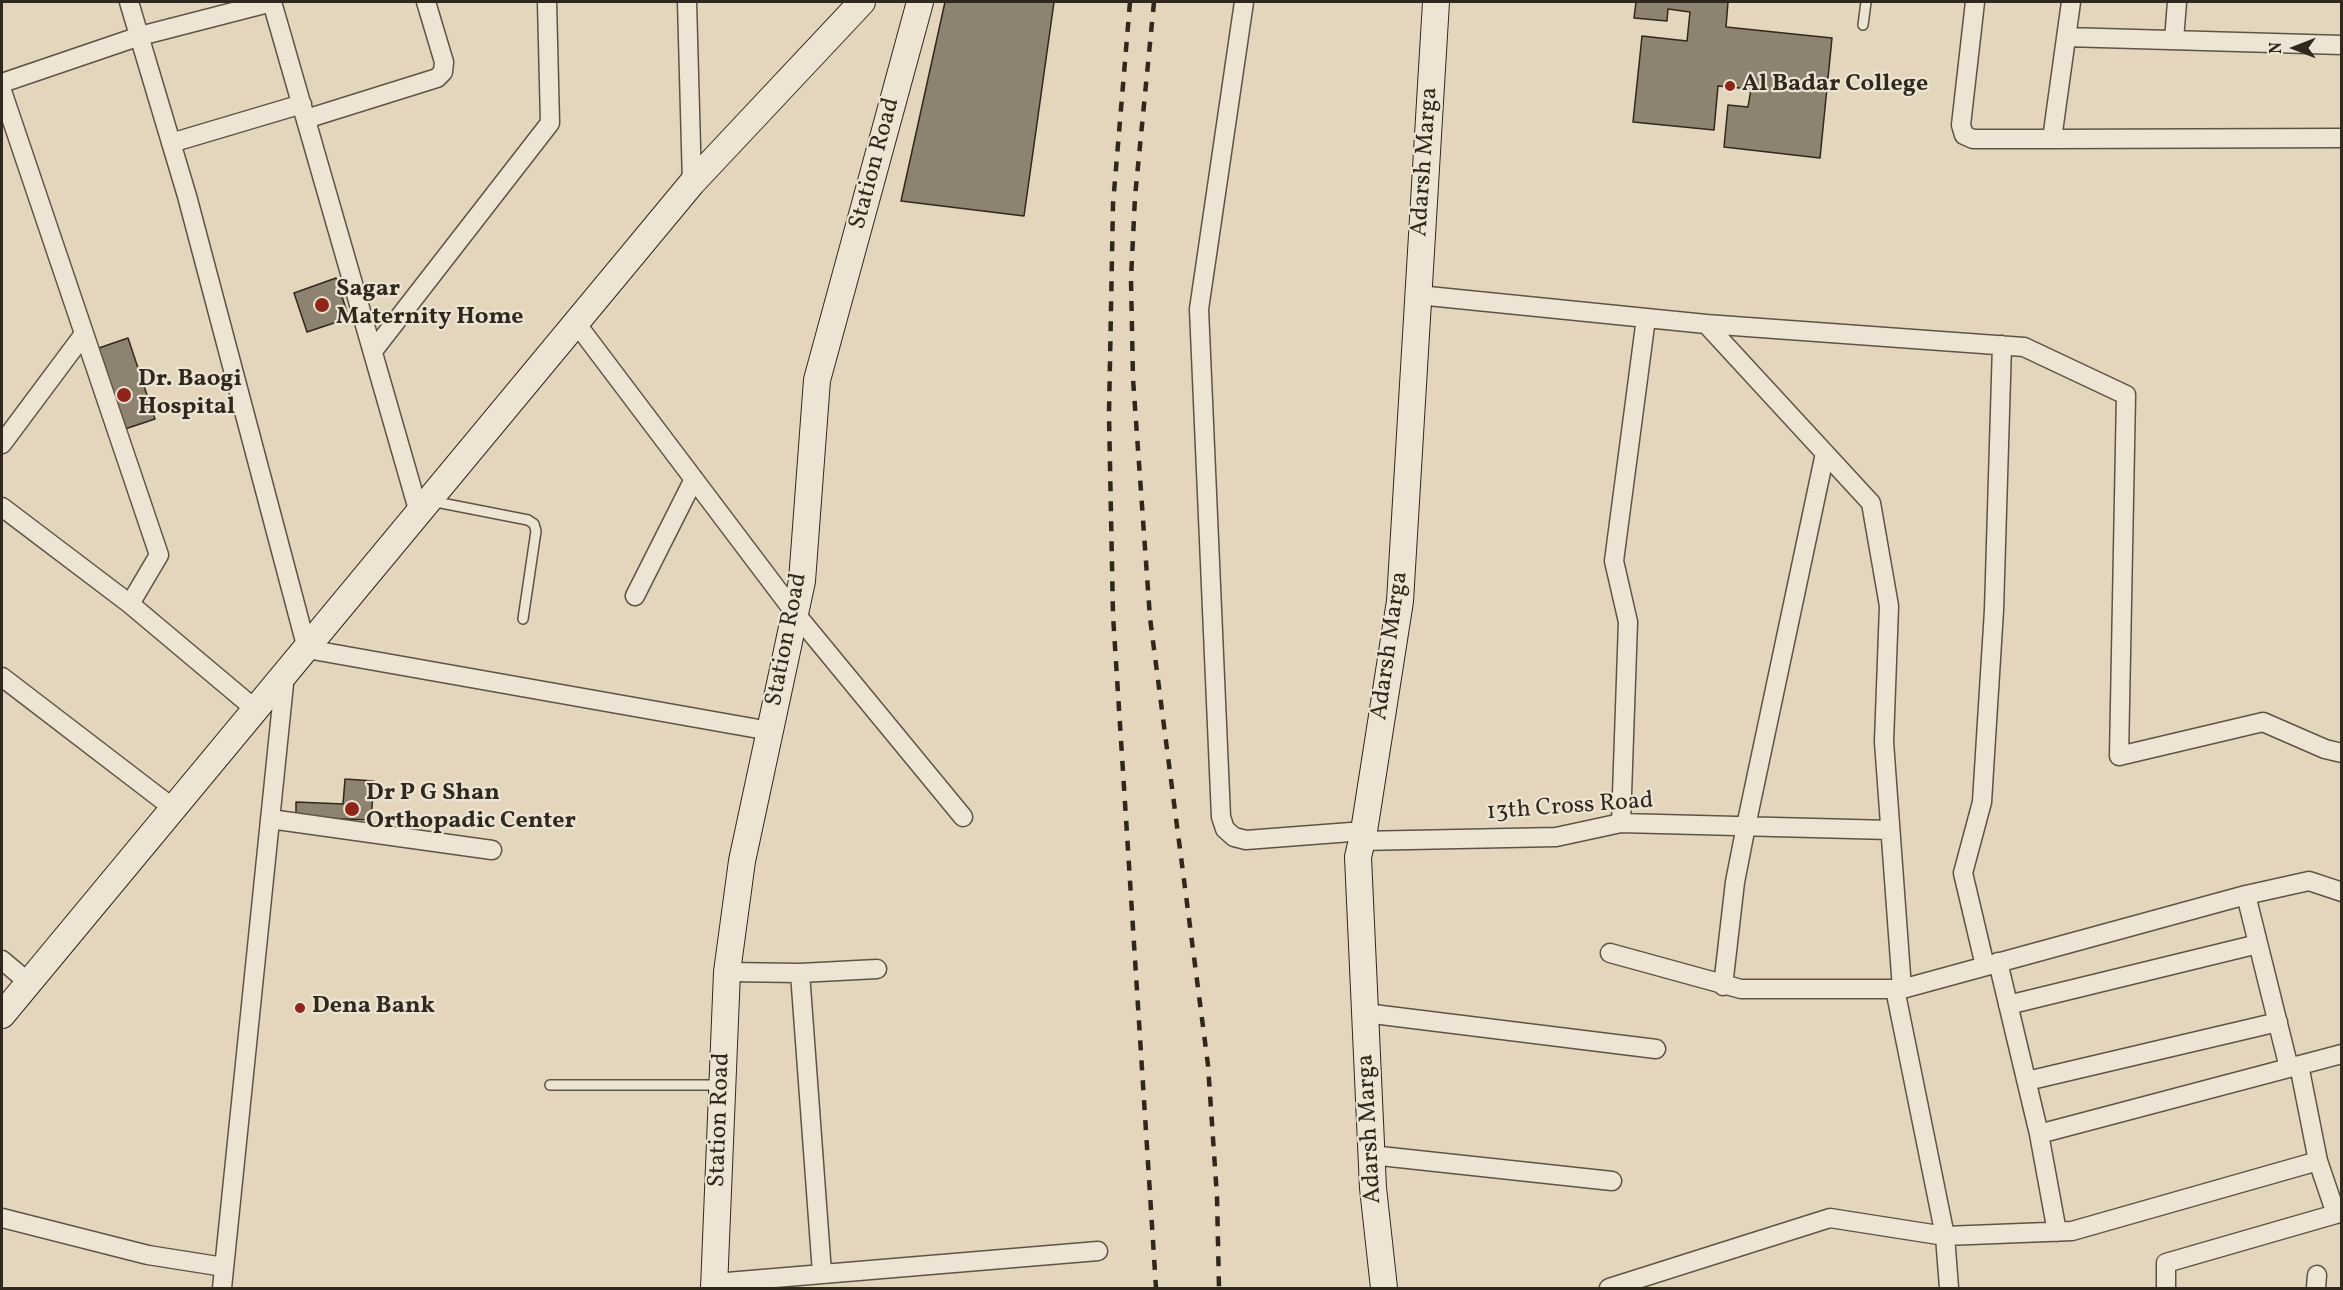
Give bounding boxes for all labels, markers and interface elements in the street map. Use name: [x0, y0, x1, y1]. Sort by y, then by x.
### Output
north arrow: [2265, 18, 2325, 78]
text: N: [2266, 42, 2288, 54]
place label: Al Badar College: [1742, 72, 1928, 100]
marker: Al Badar College: [1723, 79, 1737, 93]
street label: Adarsh Marga: [1406, 86, 1446, 238]
street label: Station Road: [845, 95, 907, 233]
place label: Sagar Maternity Home: [336, 277, 524, 333]
marker: Sagar Maternity Home: [313, 296, 331, 314]
place label: Dr. Baogi Hospital: [138, 367, 242, 423]
marker: Dr. Baogi Hospital: [115, 386, 133, 404]
street label: Adarsh Marga: [1366, 570, 1416, 722]
street label: Station Road: [761, 571, 815, 709]
place label: Dr P G Shan Orthopadic Center: [366, 781, 576, 837]
street label: 13th Cross Road: [1486, 788, 1654, 828]
marker: Dr P G Shan Orthopadic Center: [343, 800, 361, 818]
place label: Dena Bank: [312, 994, 435, 1022]
marker: Dena Bank: [293, 1001, 307, 1015]
street label: Station Road: [704, 1052, 738, 1188]
street label: Adarsh Marga: [1353, 1053, 1389, 1205]

